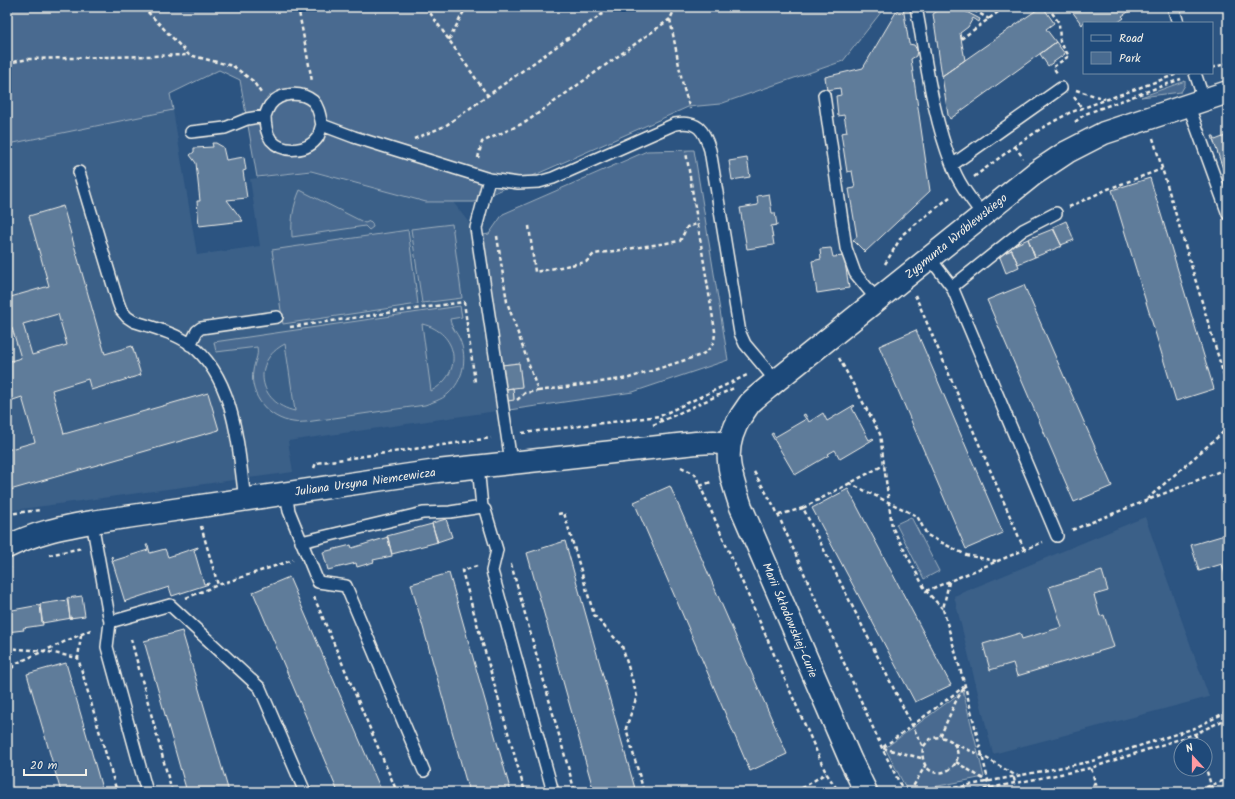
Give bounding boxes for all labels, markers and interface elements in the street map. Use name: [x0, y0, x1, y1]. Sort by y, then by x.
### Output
legend: [1083, 22, 1213, 74]
text: Road: [1119, 29, 1144, 48]
text: Park: [1119, 49, 1141, 68]
street label: Zygmunta Wróblewskiego: [901, 189, 1012, 284]
street label: Juliana Ursyna Niemcewicza: [293, 463, 437, 502]
street label: Marii Skłodowskiej-Curie: [757, 560, 823, 681]
north arrow: [1173, 737, 1213, 777]
text: N: [1183, 739, 1196, 758]
scale bar: [24, 751, 86, 777]
text: 20 m: [30, 756, 58, 775]

